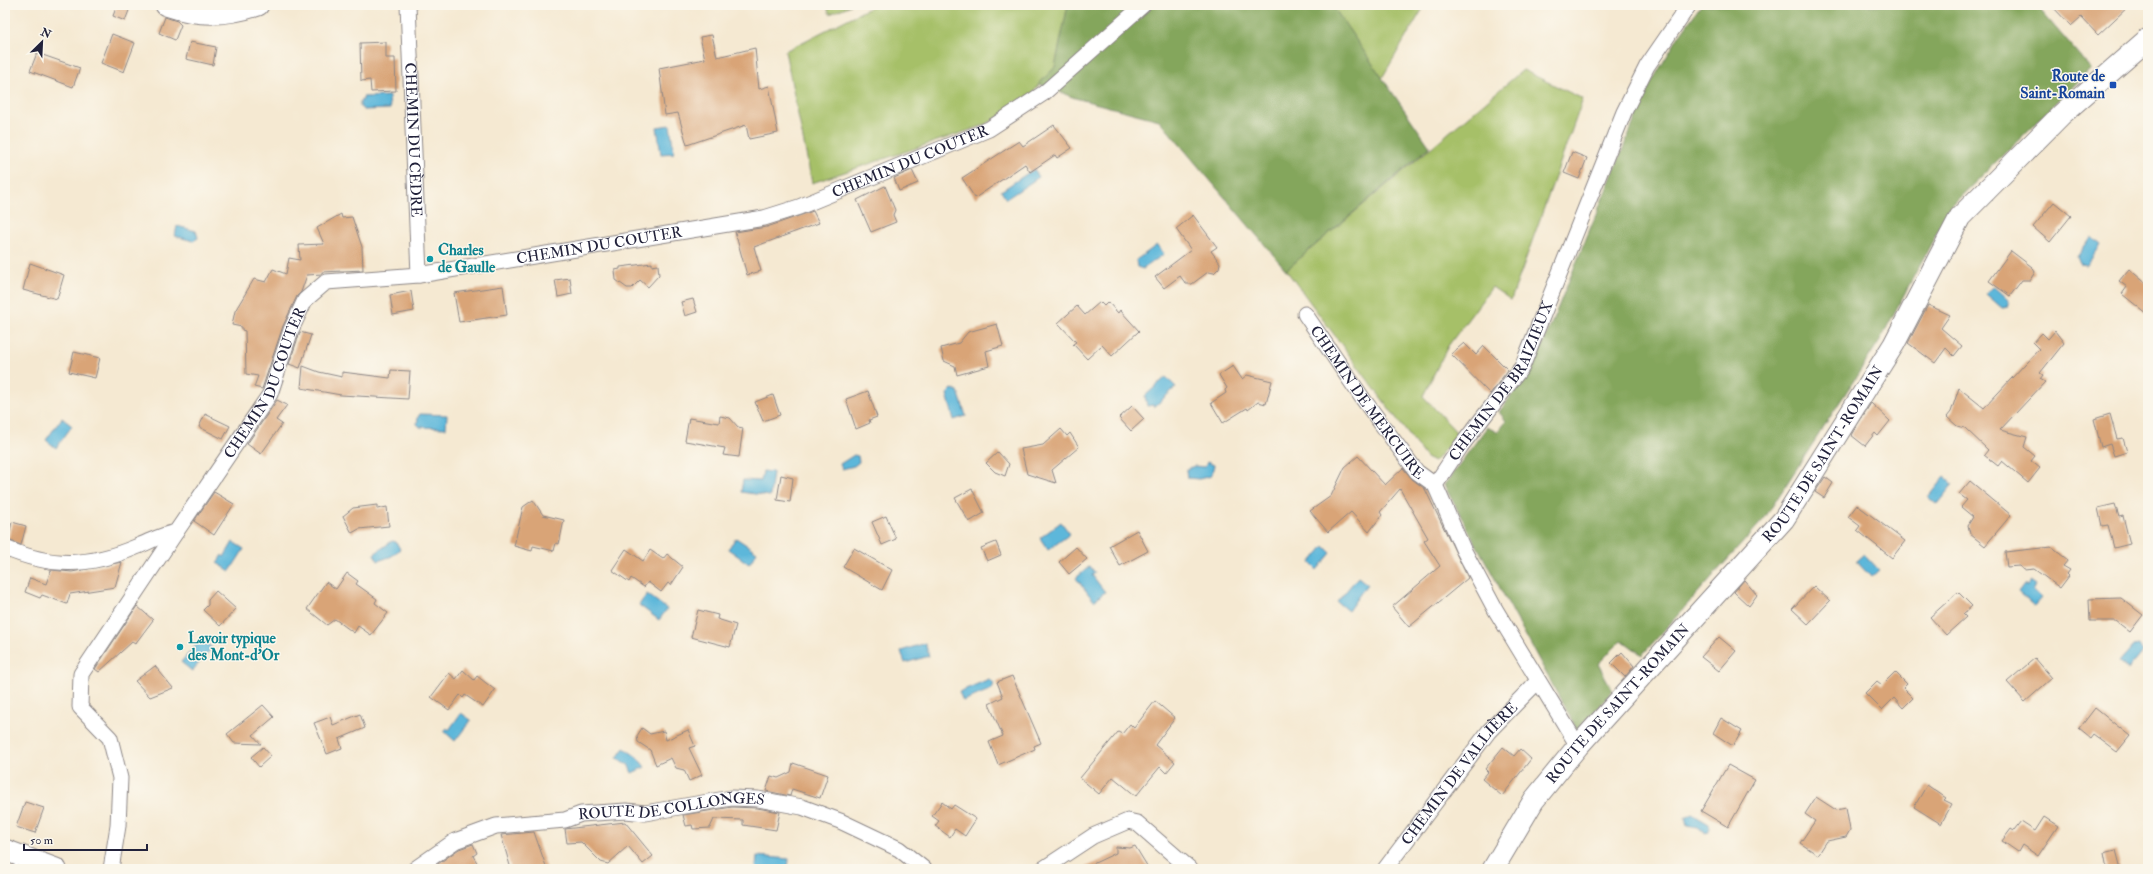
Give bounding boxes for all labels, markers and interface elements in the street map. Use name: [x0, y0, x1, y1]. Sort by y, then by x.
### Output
north arrow: [22, 22, 62, 62]
text: N: [38, 25, 54, 42]
street label: CHEMIN DU CÈDRE: [401, 62, 426, 218]
place label: Route de Saint-Romain: [2020, 67, 2106, 103]
marker: Route de Saint-Romain: [2108, 80, 2118, 90]
street label: CHEMIN DU COUTER: [829, 120, 992, 202]
street label: CHEMIN DU COUTER: [515, 222, 685, 268]
place label: Charles de Gaulle: [438, 241, 496, 277]
marker: Charles de Gaulle: [425, 254, 435, 264]
street label: CHEMIN DE BRAIZIEUX: [1444, 298, 1557, 464]
street label: CHEMIN DU COUTER: [219, 303, 310, 462]
street label: CHEMIN DE MERCUIRE: [1306, 322, 1428, 484]
street label: ROUTE DE SAINT-ROMAIN: [1758, 362, 1888, 546]
street label: ROUTE DE SAINT-ROMAIN: [1542, 619, 1694, 787]
place label: Lavoir typique des Mont-d'Or: [188, 629, 280, 665]
marker: Lavoir typique des Mont-d'Or: [175, 642, 185, 652]
street label: CHEMIN DE VALLIÈRE: [1397, 698, 1522, 849]
street label: ROUTE DE COLLONGES: [577, 788, 766, 824]
scale bar: [24, 826, 147, 852]
text: 50 m: [30, 833, 54, 848]

